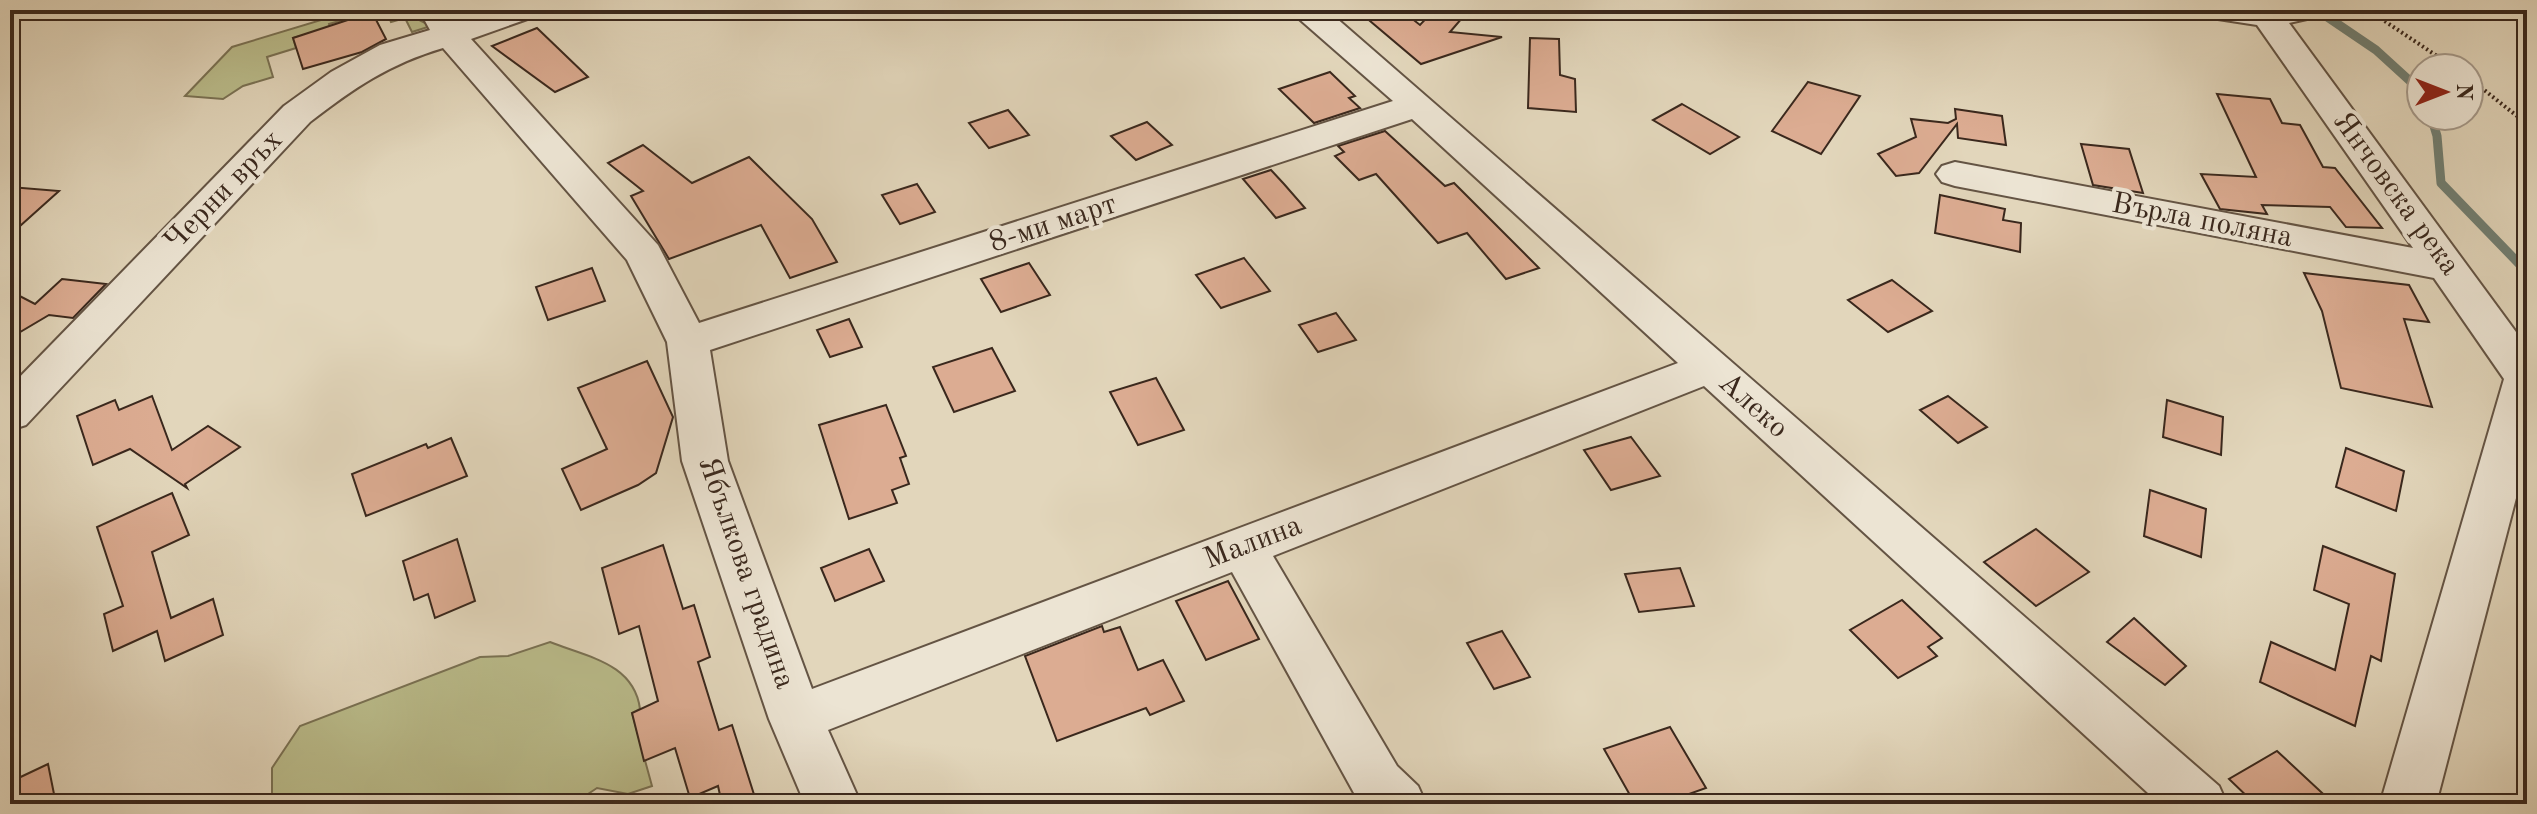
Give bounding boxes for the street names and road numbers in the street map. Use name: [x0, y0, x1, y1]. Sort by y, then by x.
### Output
street label: Янчовска река: [2327, 107, 2465, 281]
street label: Черни връх: [159, 125, 289, 257]
street label: 8-ми март: [986, 189, 1120, 259]
street label: Върла поляна: [2109, 189, 2295, 253]
street label: Алеко: [1713, 367, 1793, 445]
street label: Ябълкова градина: [692, 453, 800, 693]
street label: Малина: [1200, 511, 1306, 575]

